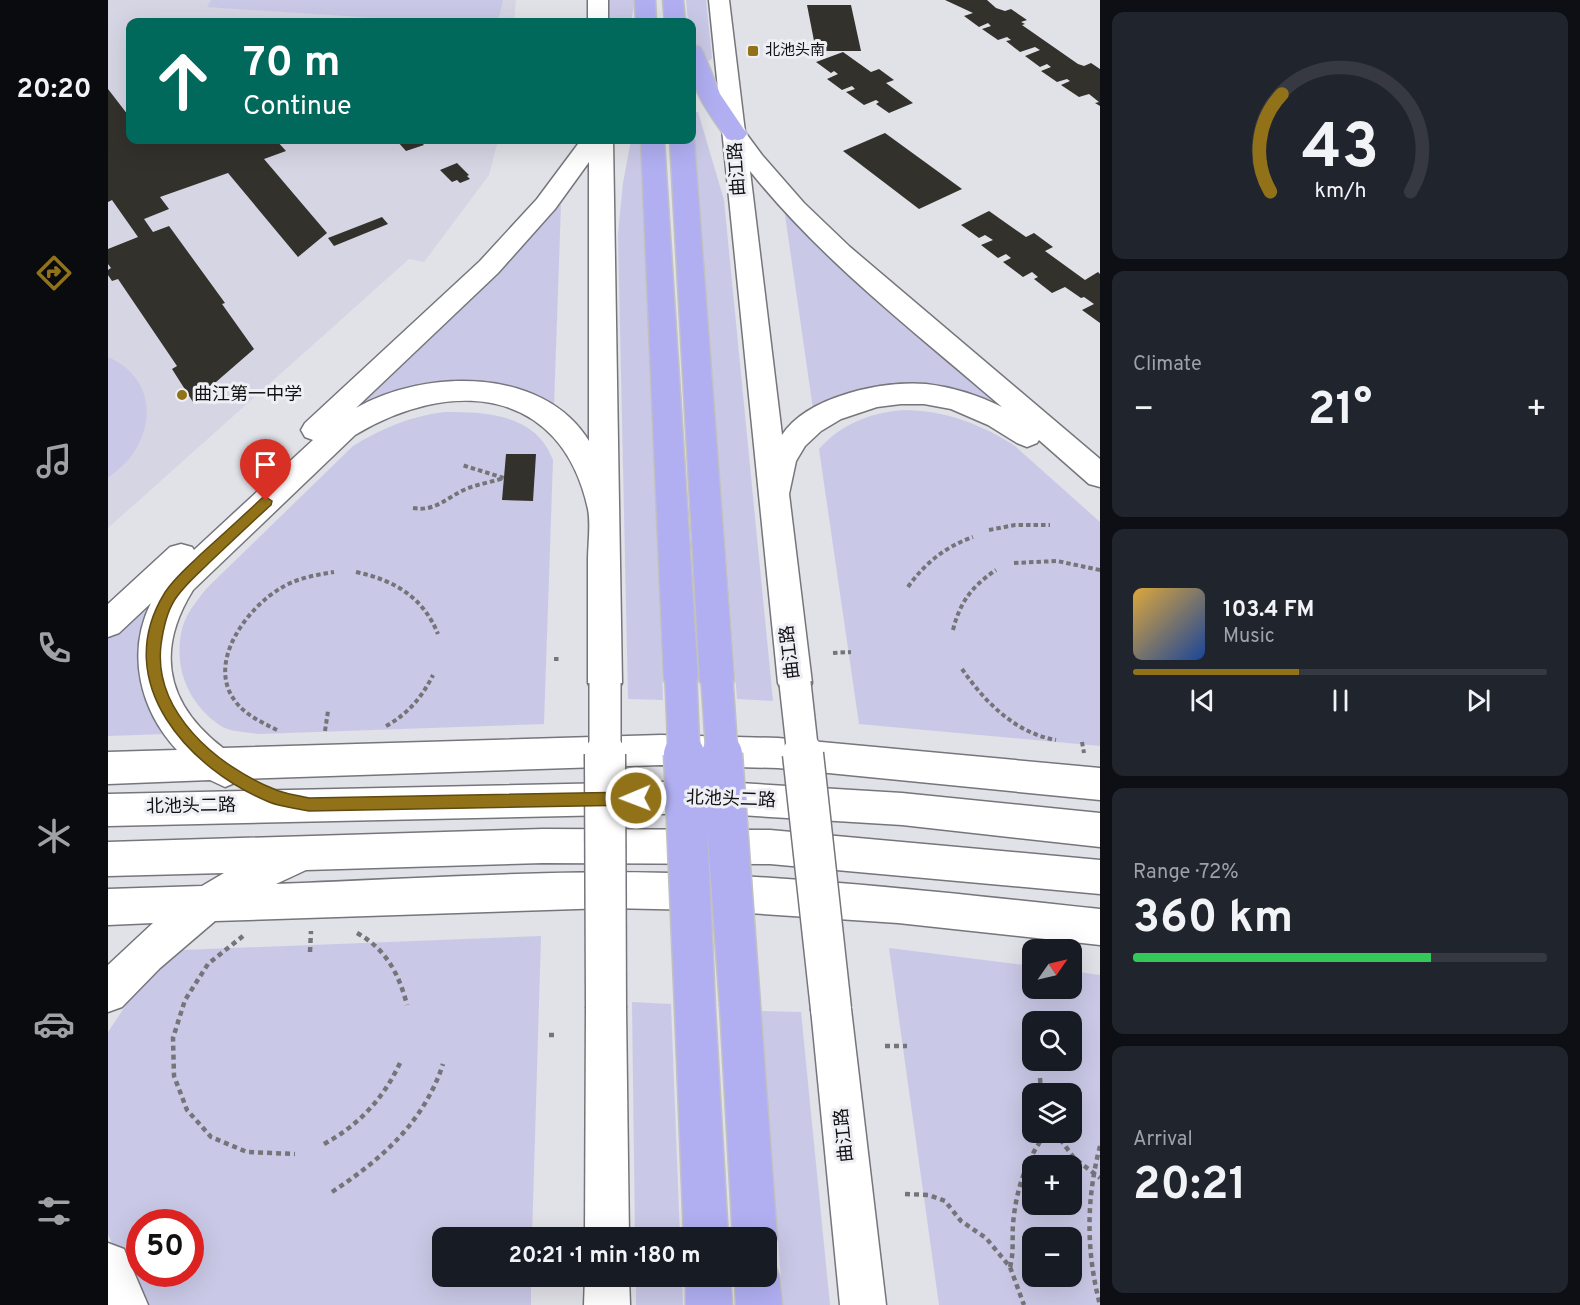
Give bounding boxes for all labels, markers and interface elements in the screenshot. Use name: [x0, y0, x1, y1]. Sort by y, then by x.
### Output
text: 70 m: [243, 38, 341, 91]
place label: 北池头南: [765, 41, 825, 61]
icon: ahead: [144, 42, 222, 120]
marker: 北池头南: [746, 44, 760, 58]
text: 20:20: [16, 73, 92, 107]
text: Continue: [243, 90, 352, 124]
text: 43: [1301, 111, 1379, 190]
street label: 曲江路: [725, 141, 751, 197]
text: km/h: [1314, 179, 1366, 206]
icon: directions: [33, 252, 75, 294]
text: Climate: [1133, 352, 1202, 378]
text: 21°: [1308, 383, 1372, 440]
place label: 曲江第一中学: [194, 384, 302, 407]
marker: 曲江第一中学: [175, 388, 189, 402]
text: −: [1133, 390, 1154, 432]
text: +: [1526, 390, 1547, 432]
pin: [240, 439, 291, 501]
icon: music: [33, 440, 75, 482]
icon: arrive: [249, 448, 282, 481]
text: 103.4 FM: [1223, 597, 1314, 624]
street label: 曲江路: [776, 624, 806, 680]
text: Music: [1223, 624, 1275, 650]
icon: phone: [33, 627, 75, 669]
icon: previous: [1186, 684, 1219, 717]
icon: pause: [1324, 684, 1357, 717]
icon: next: [1462, 684, 1495, 717]
position arrow: [604, 766, 668, 830]
street label: 北池头二路: [686, 787, 776, 813]
street label: 北池头二路: [146, 795, 236, 819]
icon: climate: [33, 815, 75, 857]
text: Range · 72%: [1133, 860, 1239, 886]
text: 360 km: [1133, 891, 1293, 948]
north arrow: [1022, 939, 1082, 999]
map controls: [1022, 939, 1082, 1287]
icon: car: [33, 1003, 75, 1045]
button: search: [1022, 1011, 1082, 1071]
button: layers: [1022, 1083, 1082, 1143]
street label: 曲江路: [831, 1107, 859, 1163]
text: Arrival: [1133, 1127, 1193, 1153]
button: +: [1022, 1155, 1082, 1215]
text: 20:21: [1133, 1158, 1247, 1215]
icon: filters: [33, 1190, 75, 1232]
speed limit sign: 50: [126, 1209, 204, 1287]
button: −: [1022, 1227, 1082, 1287]
text: 20:21 · 1 min · 180 m: [509, 1243, 700, 1270]

